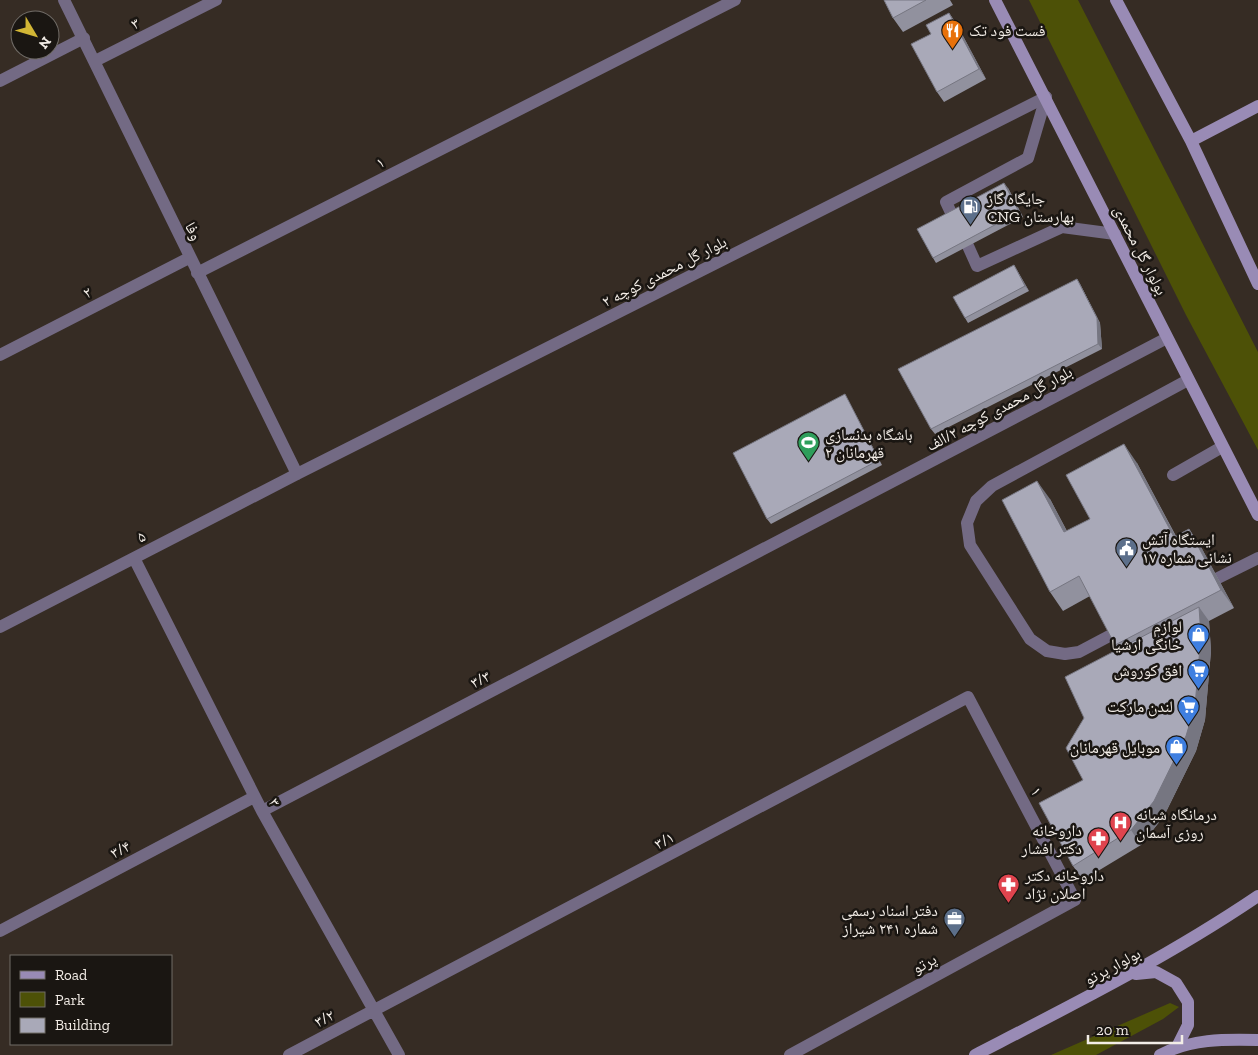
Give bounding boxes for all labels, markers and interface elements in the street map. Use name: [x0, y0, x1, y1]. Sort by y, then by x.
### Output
north arrow: [10, 10, 60, 60]
street label: ۳: [128, 13, 143, 34]
restaurant icon: فست فود تک: [941, 18, 965, 49]
place label: فست فود تک: [969, 21, 1045, 40]
text: N: [35, 33, 55, 52]
street label: ۱: [373, 152, 388, 173]
place label: جایگاه گاز CNG بهارستان: [986, 189, 1074, 227]
fuel station icon: جایگاه گاز CNG بهارستان: [959, 195, 983, 226]
street label: بولوار گل محمدی: [1109, 202, 1171, 299]
street label: وفا: [181, 219, 206, 244]
street label: بلوار گل محمدی کوچه ۲: [599, 232, 730, 312]
street label: ۲: [80, 282, 95, 303]
street label: بلوار گل محمدی کوچه ۲/الف: [923, 362, 1076, 456]
place label: باشگاه بدنسازی قهرمانان ۲: [825, 425, 913, 463]
sports icon: باشگاه بدنسازی قهرمانان ۲: [797, 431, 821, 462]
street label: ۵: [134, 526, 149, 547]
place label: ایستگاه آتش نشانی شماره ۱۷: [1142, 530, 1232, 568]
public building icon: ایستگاه آتش نشانی شماره ۱۷: [1114, 536, 1138, 567]
place label: لوازم خانگی ارشیا: [1111, 617, 1182, 655]
shop icon: لوازم خانگی ارشیا: [1186, 623, 1210, 654]
supermarket icon: افق کوروش: [1186, 658, 1210, 689]
place label: افق کوروش: [1114, 661, 1182, 681]
street label: ۳/۳: [467, 666, 493, 692]
supermarket icon: لندن مارکت: [1177, 694, 1201, 725]
place label: لندن مارکت: [1107, 697, 1173, 717]
shop icon: موبایل قهرمانان: [1164, 735, 1188, 766]
place label: موبایل قهرمانان: [1070, 738, 1160, 758]
street label: ۱: [1026, 784, 1047, 799]
street label: ۳: [264, 795, 285, 810]
place label: درمانگاه شبانه روزی آسمان: [1136, 805, 1217, 843]
hospital icon: درمانگاه شبانه روزی آسمان: [1108, 811, 1132, 842]
place label: داروخانه دکتر افشار: [1021, 821, 1082, 858]
street label: ۳/۱: [651, 827, 677, 853]
pharmacy icon: داروخانه دکتر افشار: [1086, 827, 1110, 858]
street label: ۳/۴: [107, 836, 133, 862]
place label: داروخانه دکتر اصلان نژاد: [1024, 866, 1104, 904]
pharmacy icon: داروخانه دکتر اصلان نژاد: [997, 872, 1021, 903]
place label: دفتر اسناد رسمی شماره ۲۴۱ شیراز: [841, 901, 938, 938]
office icon: دفتر اسناد رسمی شماره ۲۴۱ شیراز: [942, 907, 966, 938]
street label: بولوار پرتو: [1081, 944, 1144, 989]
street label: پرتو: [909, 949, 940, 978]
legend: [10, 955, 172, 1045]
text: Road: [55, 966, 88, 984]
text: Park: [55, 991, 85, 1009]
street label: ۳/۲: [311, 1005, 337, 1031]
scale bar: [1088, 1012, 1182, 1044]
text: Building: [55, 1016, 110, 1034]
text: 20 m: [1096, 1021, 1129, 1039]

